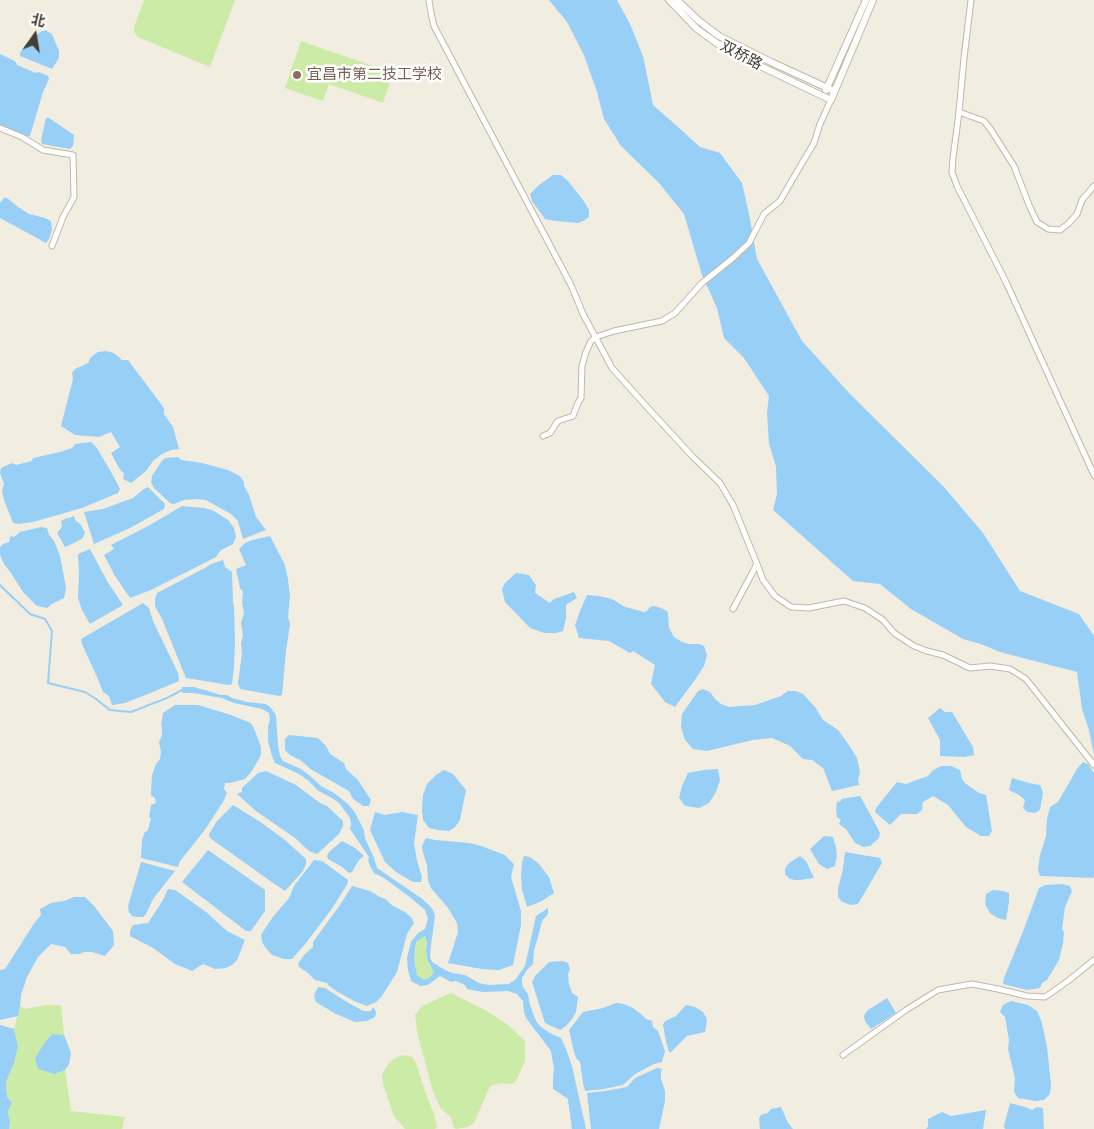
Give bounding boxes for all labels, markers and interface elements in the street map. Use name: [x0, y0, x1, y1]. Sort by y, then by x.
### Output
north arrow: [10, 10, 60, 60]
text: 北: [30, 11, 47, 30]
street label: 双桥路: [717, 37, 765, 75]
place label: 宜昌市第二技工学校: [307, 66, 442, 84]
marker: 宜昌市第二技工学校: [291, 69, 303, 81]

